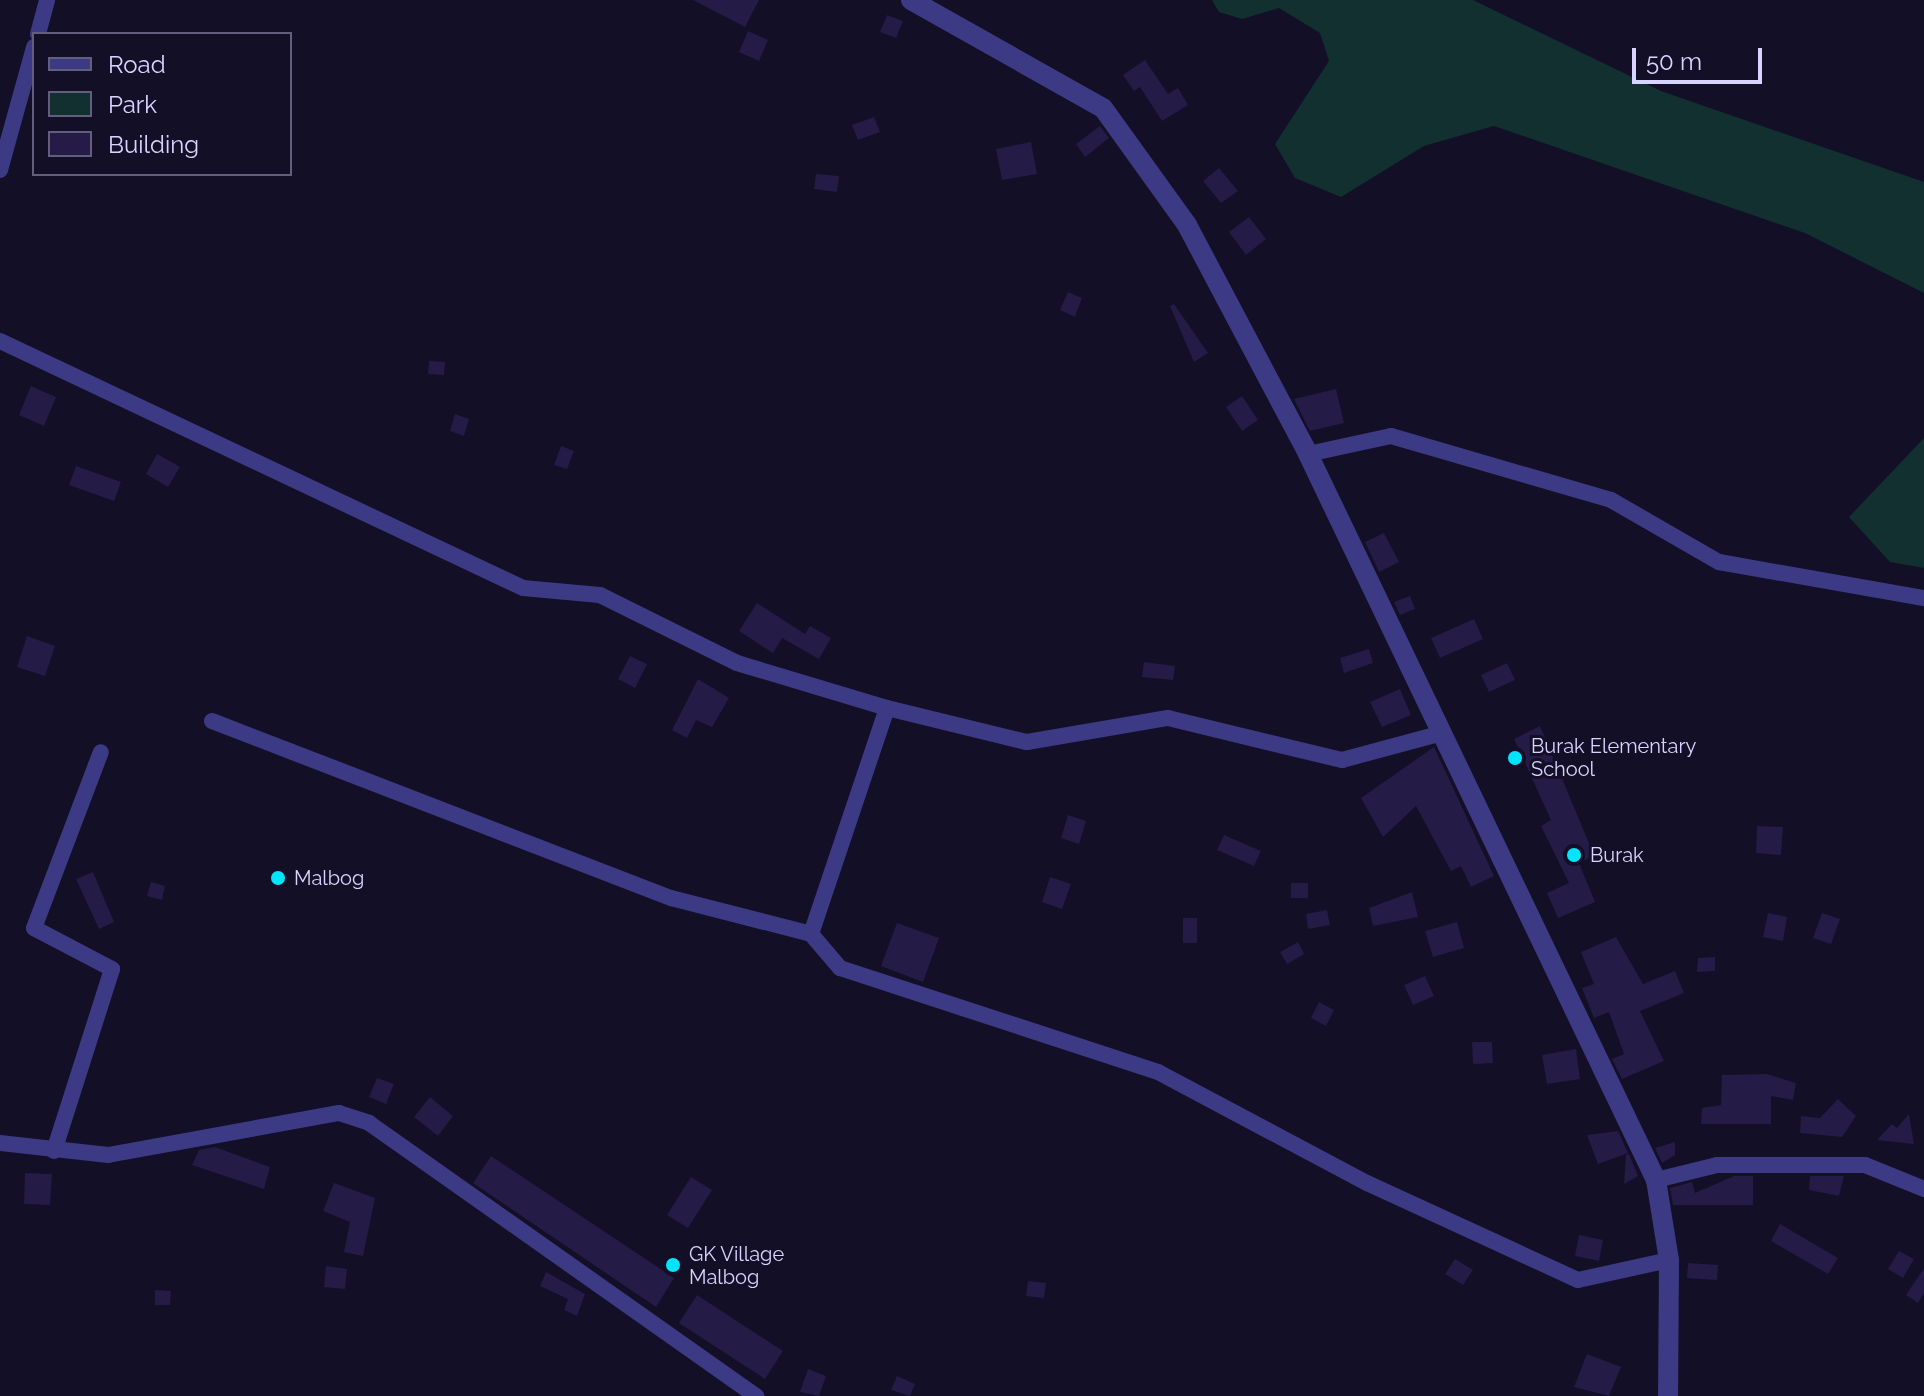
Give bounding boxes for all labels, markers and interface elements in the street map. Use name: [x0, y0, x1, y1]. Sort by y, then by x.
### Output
legend: [32, 32, 292, 176]
scale bar: [1636, 32, 1766, 82]
text: 50 m: [1646, 47, 1702, 76]
text: Road: [108, 50, 166, 79]
text: Park: [108, 90, 157, 119]
text: Building: [108, 130, 199, 159]
place label: Burak Elementary School: [1531, 734, 1696, 781]
marker: Burak Elementary School: [1506, 749, 1524, 767]
place label: Burak: [1590, 843, 1644, 867]
marker: Burak: [1565, 846, 1583, 864]
place label: Malbog: [294, 866, 364, 890]
marker: Malbog: [269, 869, 287, 887]
place label: GK Village Malbog: [689, 1242, 785, 1289]
marker: GK Village Malbog: [664, 1256, 682, 1274]

